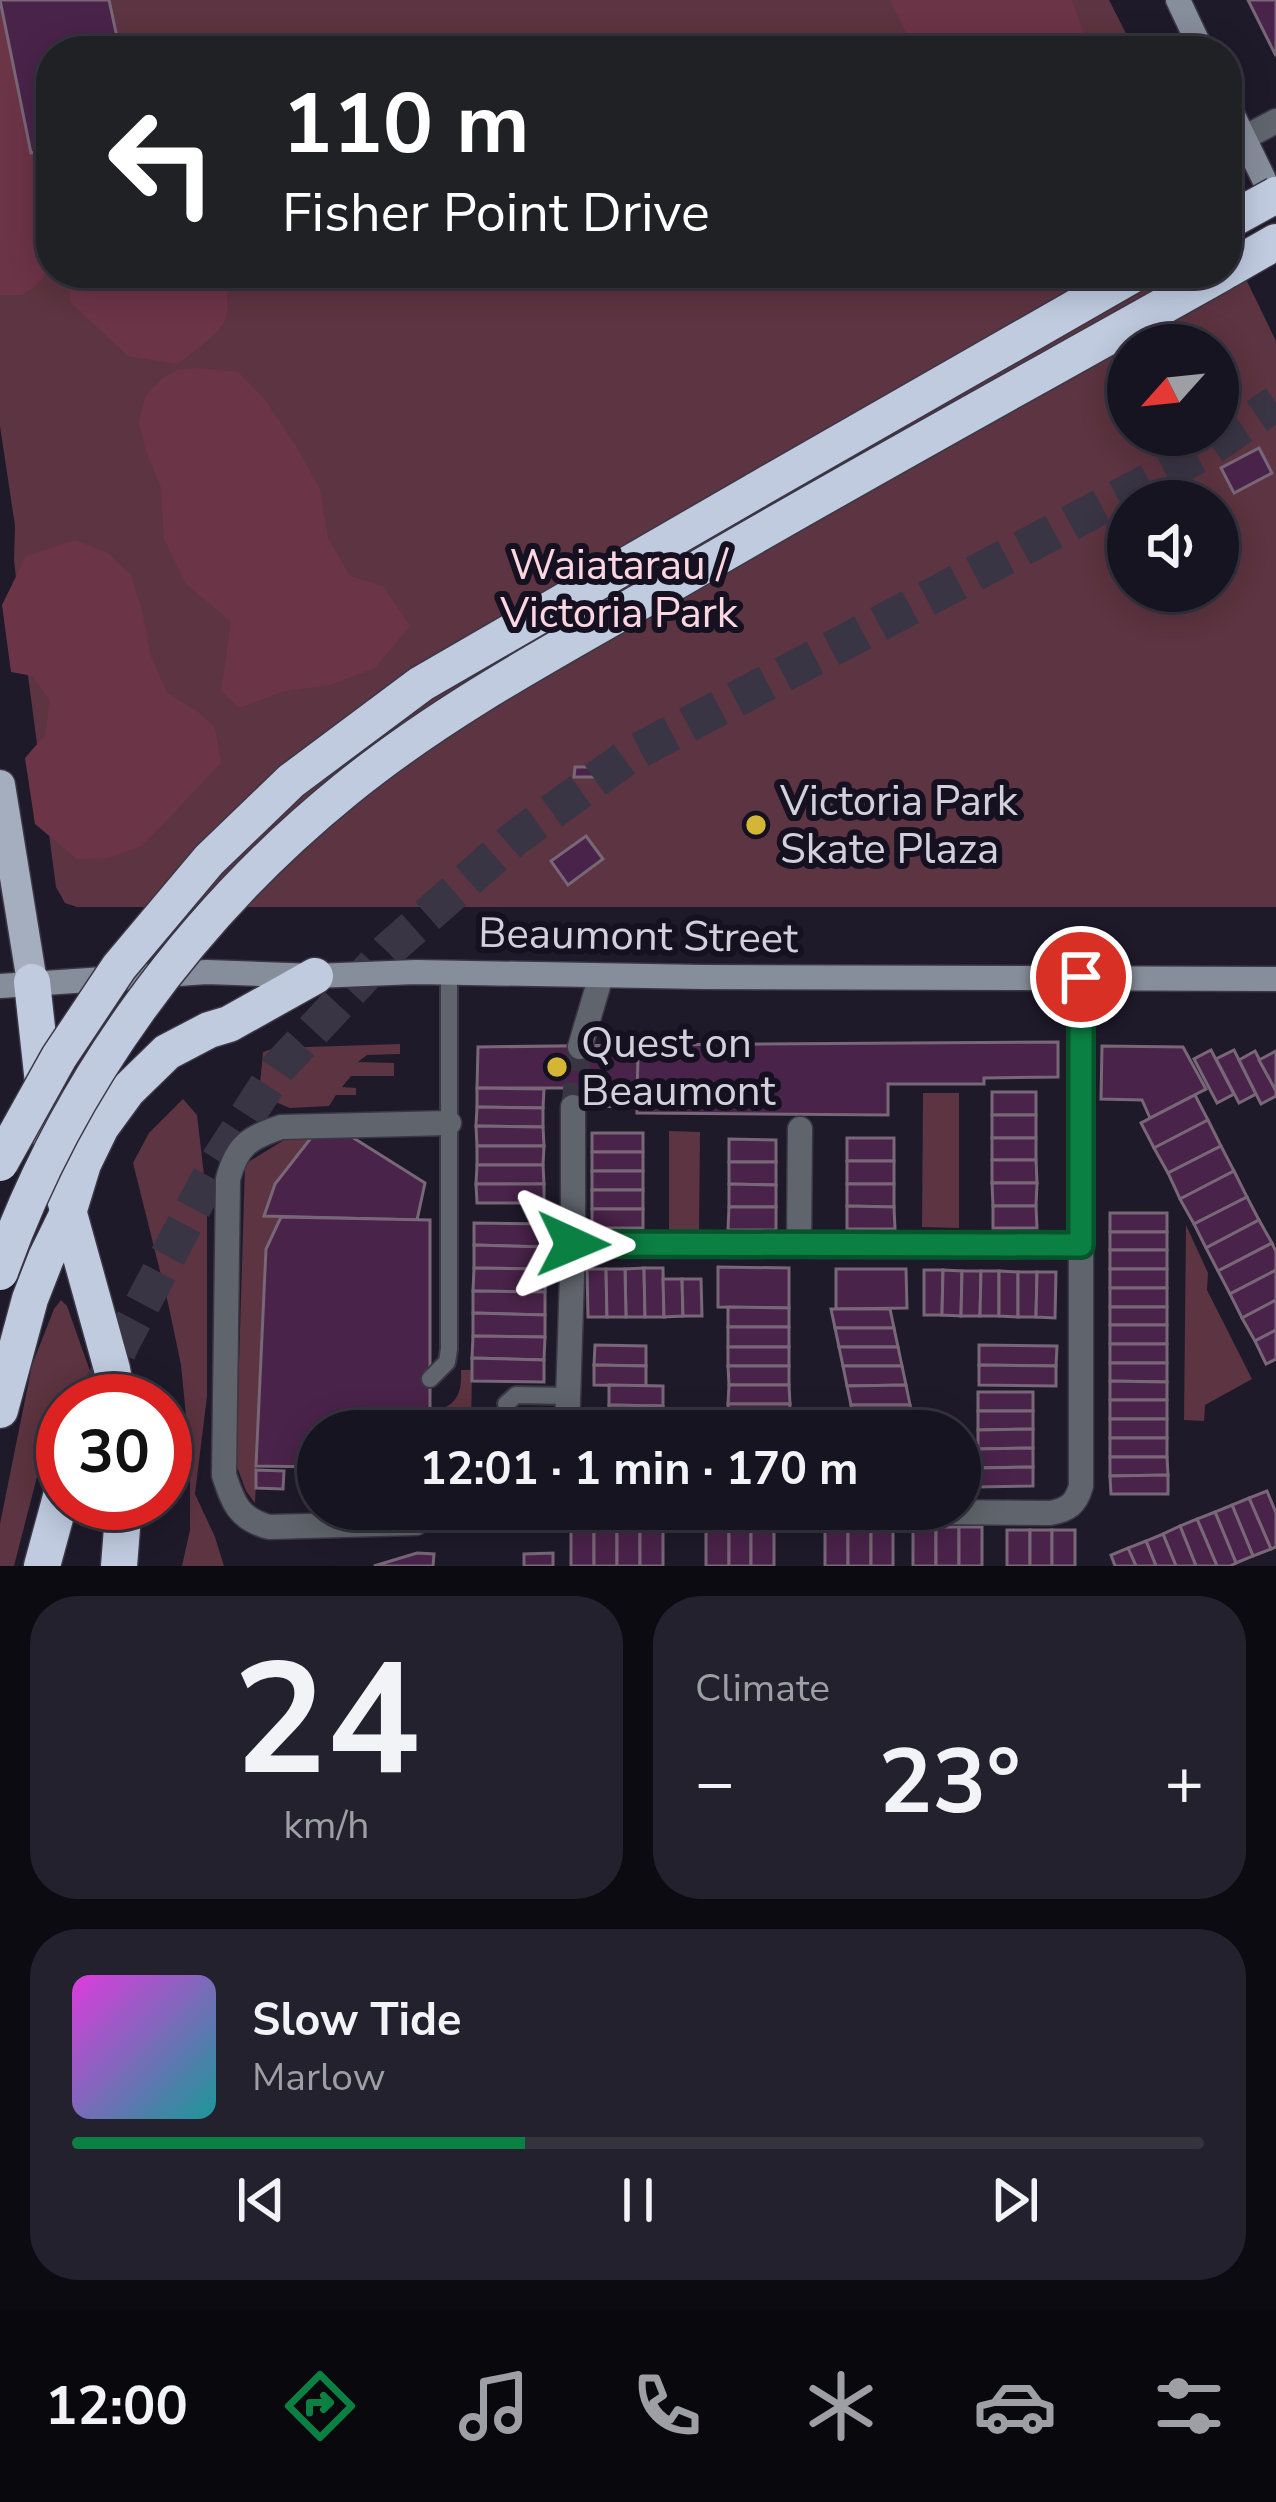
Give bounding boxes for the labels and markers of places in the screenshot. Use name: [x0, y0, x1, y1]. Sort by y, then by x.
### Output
place label: Victoria Park Skate Plaza: [779, 773, 1019, 878]
marker: Victoria Park Skate Plaza: [743, 812, 769, 838]
pin: [1030, 926, 1132, 1028]
place label: Quest on Beaumont: [581, 1015, 776, 1120]
marker: Quest on Beaumont: [544, 1054, 570, 1080]

